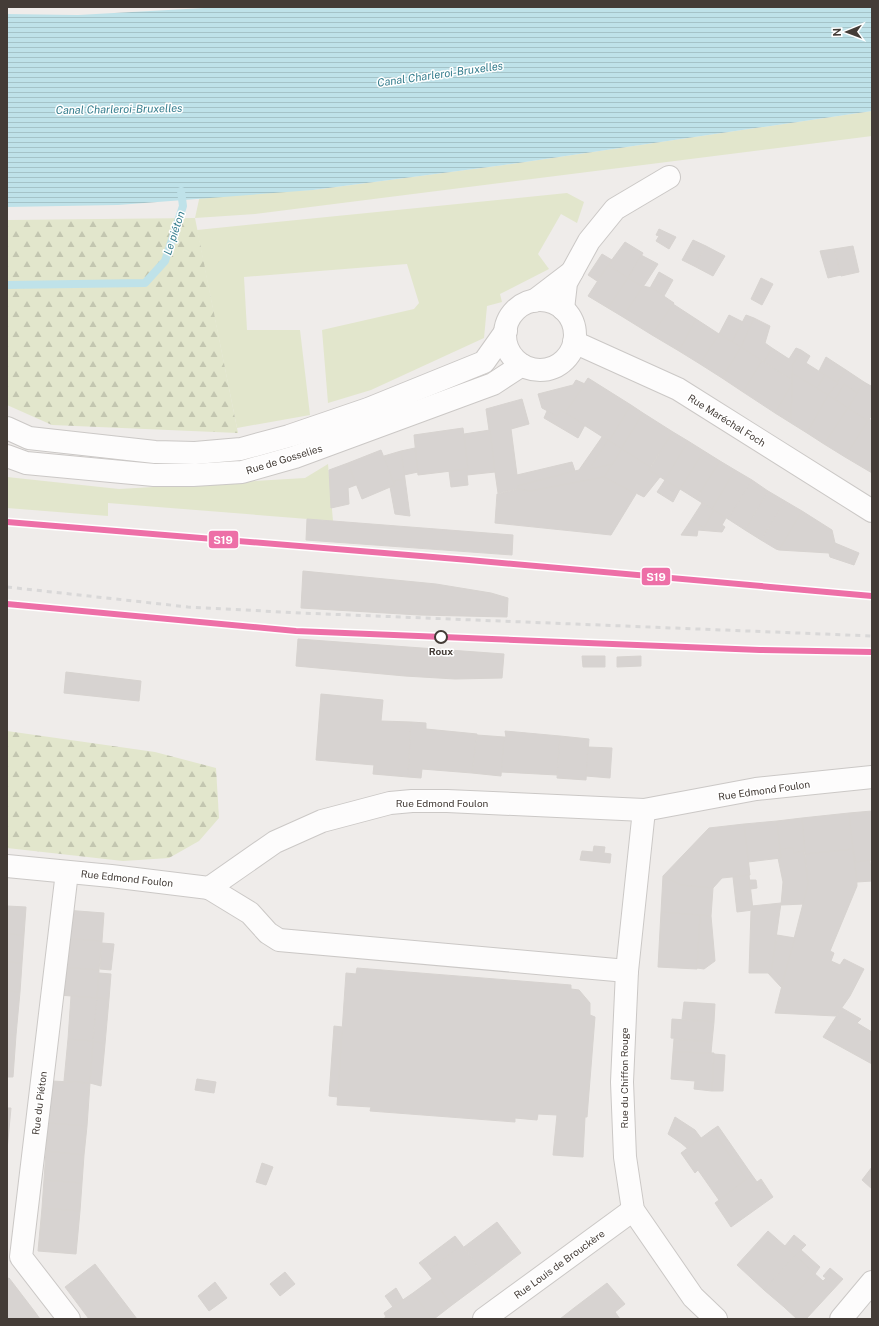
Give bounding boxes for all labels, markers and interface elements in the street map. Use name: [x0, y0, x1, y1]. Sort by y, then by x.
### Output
north arrow: [827, 12, 867, 52]
text: N: [831, 28, 843, 37]
water label: Canal Charleroi-Bruxelles: [376, 59, 504, 89]
water label: Canal Charleroi-Bruxelles: [55, 102, 183, 116]
water label: Le piéton: [161, 210, 187, 256]
street label: Rue Maréchal Foch: [686, 391, 768, 449]
street label: Rue de Gosselies: [244, 442, 324, 476]
line badge: S19: [208, 530, 239, 549]
text: S19: [213, 534, 233, 546]
line badge: S19: [641, 567, 671, 586]
text: S19: [646, 571, 666, 583]
marker: Roux: [434, 630, 448, 644]
place label: Roux: [429, 645, 453, 657]
street label: Rue Edmond Foulon: [717, 778, 811, 802]
street label: Rue Edmond Foulon: [396, 797, 489, 809]
street label: Rue Edmond Foulon: [80, 867, 174, 889]
street label: Rue du Chiffon Rouge: [618, 1027, 630, 1128]
street label: Rue du Piéton: [29, 1070, 49, 1136]
street label: Rue Louis de Brouckère: [511, 1227, 607, 1301]

